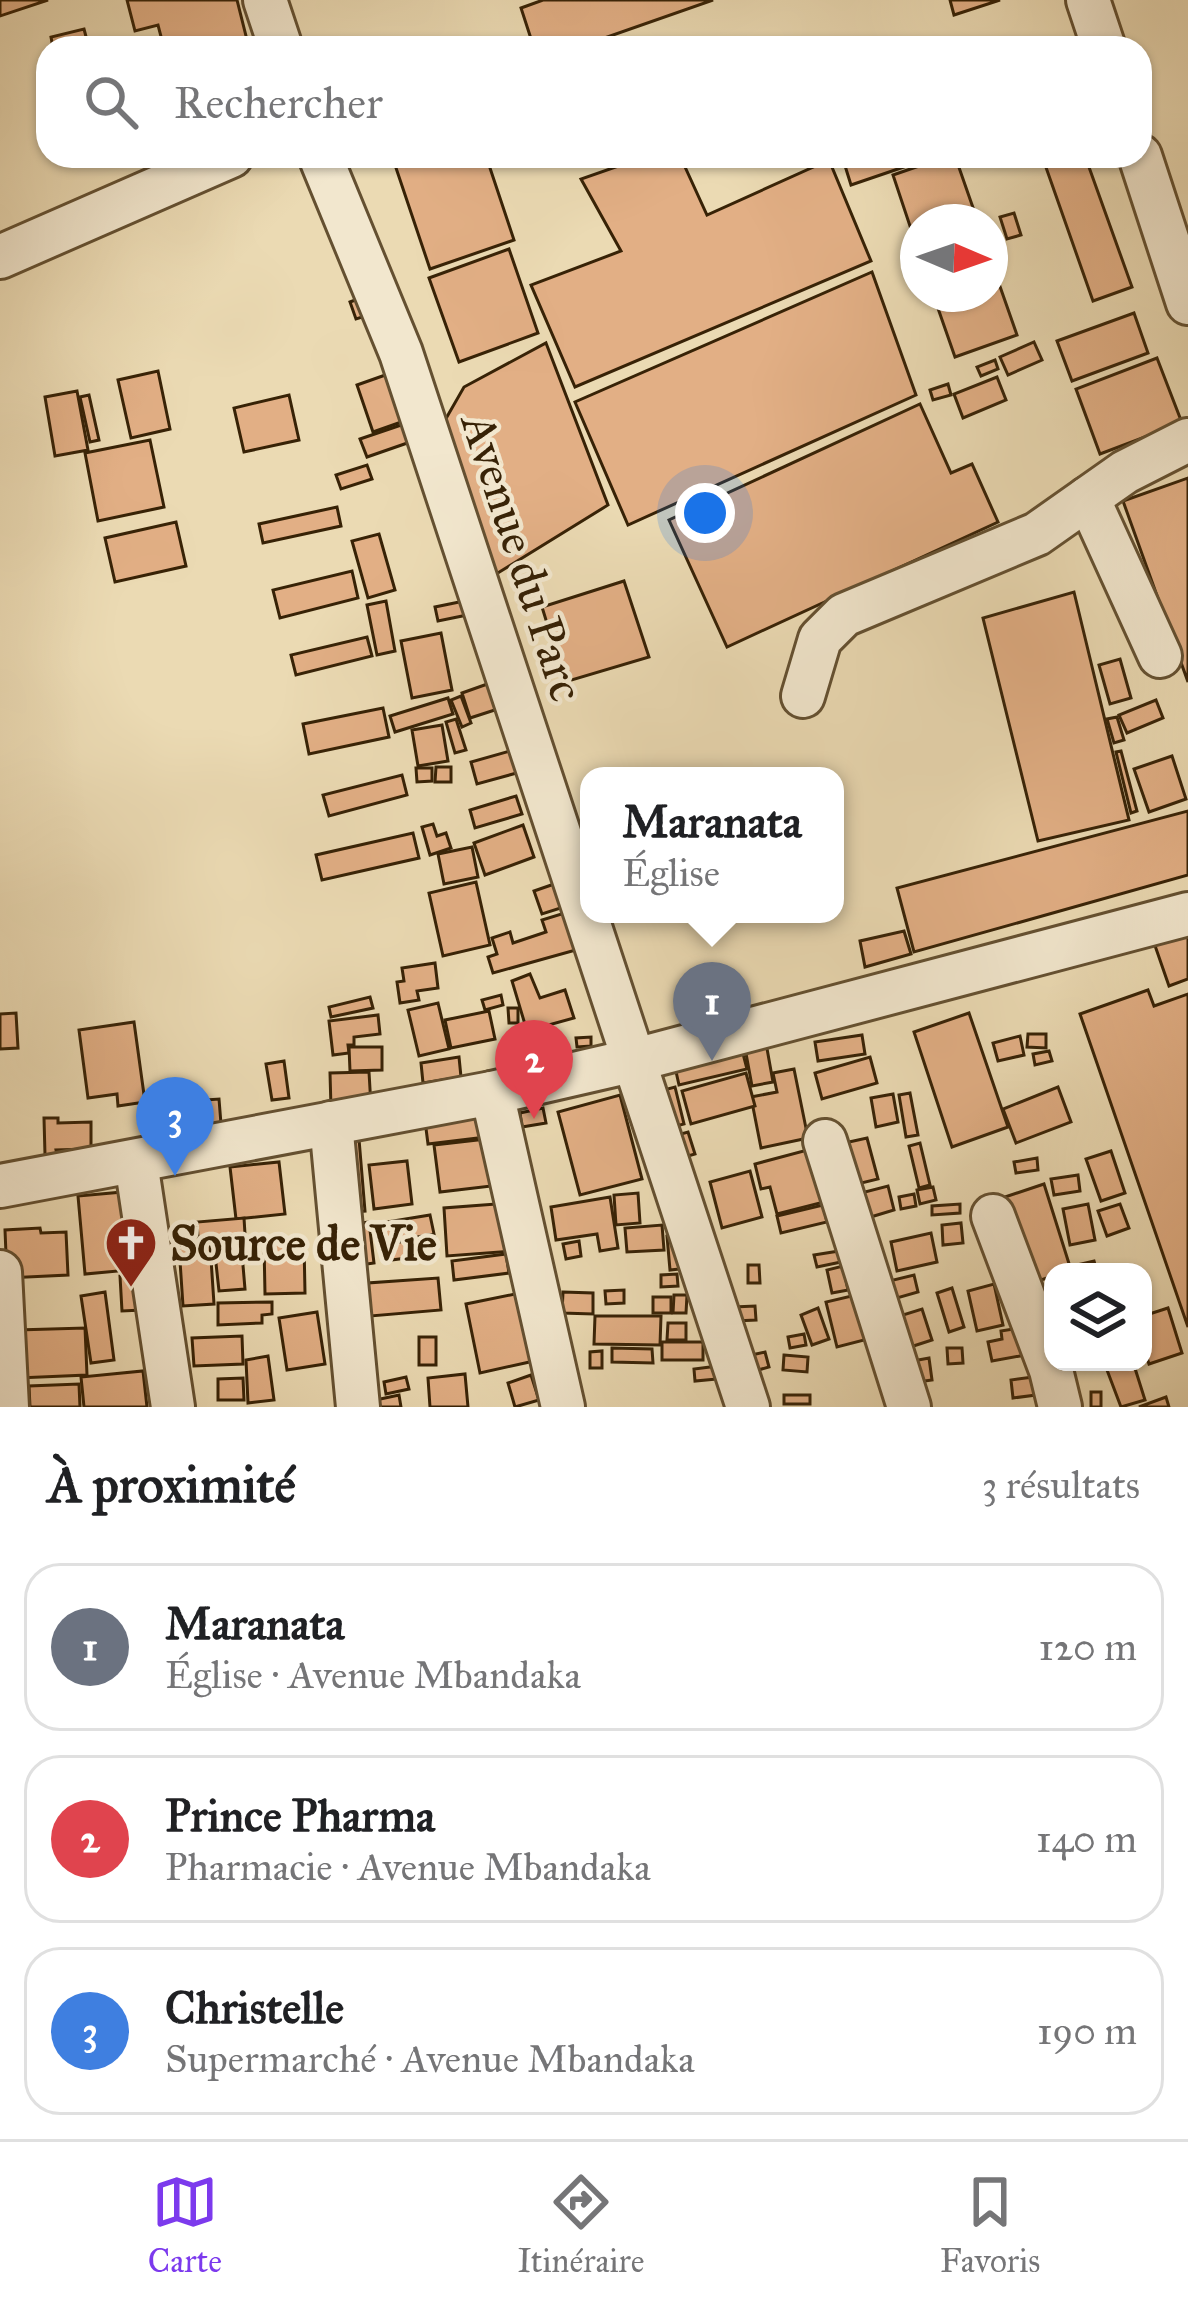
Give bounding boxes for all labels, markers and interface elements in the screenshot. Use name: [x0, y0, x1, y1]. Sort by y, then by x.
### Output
search box: [36, 36, 1152, 168]
icon: search: [78, 69, 144, 135]
text: Rechercher: [174, 75, 383, 130]
north arrow: [900, 204, 1008, 312]
street label: Avenue du Parc: [448, 404, 597, 708]
your location: [675, 483, 735, 543]
popup: [580, 767, 844, 923]
text: Maranata: [622, 794, 802, 849]
text: Église: [622, 849, 720, 897]
pin: 1: [673, 962, 751, 1061]
pin: 2: [495, 1020, 573, 1119]
pin: 3: [136, 1077, 214, 1176]
place label: Source de Vie: [170, 1214, 437, 1273]
church icon: Source de Vie: [103, 1215, 159, 1289]
map controls: [1044, 1263, 1152, 1371]
button: layers: [1044, 1263, 1152, 1371]
text: À proximité: [48, 1454, 296, 1516]
text: 3 résultats: [982, 1461, 1140, 1509]
text: Maranata: [165, 1596, 345, 1651]
text: 1: [82, 1623, 98, 1671]
text: 120 m: [1038, 1623, 1137, 1671]
text: Église · Avenue Mbandaka: [165, 1651, 581, 1699]
text: Prince Pharma: [165, 1788, 435, 1843]
text: 2: [80, 1815, 100, 1863]
text: 140 m: [1036, 1815, 1137, 1863]
text: Pharmacie · Avenue Mbandaka: [165, 1843, 651, 1891]
text: Christelle: [165, 1980, 344, 2035]
text: 3: [82, 2007, 98, 2055]
text: 190 m: [1037, 2007, 1137, 2055]
text: Supermarché · Avenue Mbandaka: [165, 2035, 695, 2083]
tab: Carte: [148, 2169, 222, 2281]
tab: Itinéraire: [517, 2169, 645, 2281]
tab: Favoris: [940, 2169, 1040, 2281]

